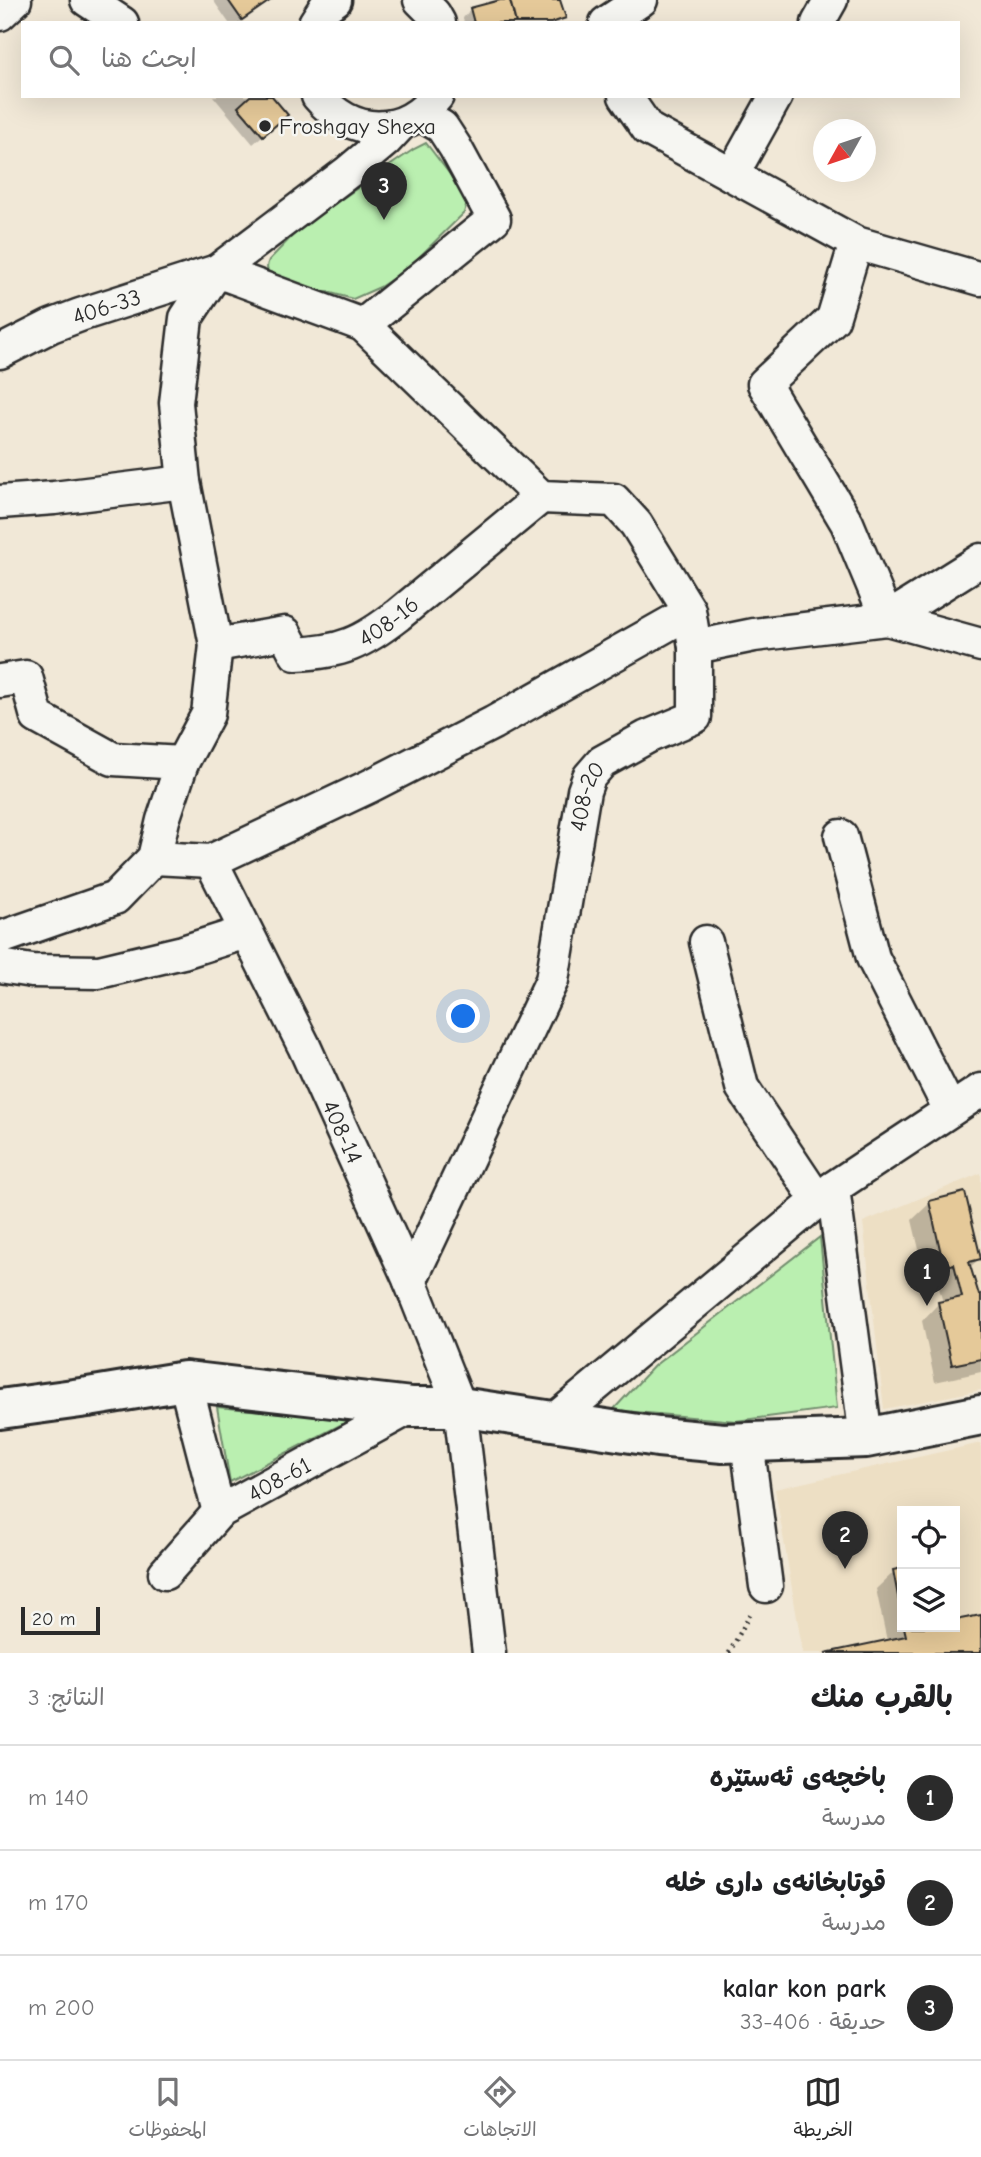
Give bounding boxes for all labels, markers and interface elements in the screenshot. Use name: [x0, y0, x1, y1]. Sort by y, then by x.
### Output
search box: [21, 21, 960, 98]
icon: search: [45, 41, 83, 79]
text: ابحث هنا: [101, 44, 197, 74]
place label: Froshgay Shexa: [279, 113, 436, 140]
marker: Froshgay Shexa: [257, 118, 273, 134]
north arrow: [813, 119, 876, 182]
pin: 3: [361, 162, 407, 220]
street label: 406-33: [68, 283, 144, 330]
street label: 408-16: [354, 590, 424, 652]
street label: 408-20: [564, 755, 610, 833]
your location: [446, 999, 480, 1033]
street label: 408-14: [317, 1096, 369, 1167]
pin: 1: [904, 1248, 950, 1306]
street label: 408-61: [243, 1451, 315, 1507]
map controls: [897, 1506, 960, 1632]
button: locate: [897, 1506, 960, 1569]
pin: 2: [822, 1511, 868, 1569]
button: layers: [897, 1569, 960, 1632]
scale bar: [21, 1604, 100, 1636]
text: 20 m: [32, 1608, 76, 1630]
text: بالقرب منك: [811, 1680, 953, 1715]
text: النتائج: 3: [28, 1684, 105, 1711]
text: باخچەی ئەستێرە: [710, 1763, 886, 1793]
text: 140 m: [28, 1784, 89, 1811]
text: 1: [925, 1784, 935, 1811]
text: مدرسة: [822, 1804, 886, 1831]
text: قوتابخانەی داری خلە: [665, 1868, 886, 1898]
text: 170 m: [28, 1889, 89, 1916]
text: 2: [924, 1889, 936, 1916]
text: مدرسة: [822, 1909, 886, 1936]
text: kalar kon park: [722, 1974, 886, 2004]
text: 200 m: [28, 1994, 95, 2021]
text: 3: [924, 1994, 936, 2021]
text: حديقة · 406-33: [740, 2008, 886, 2035]
tab: المحفوظات: [128, 2073, 207, 2146]
tab: الاتجاهات: [463, 2073, 537, 2146]
tab: الخريطة: [793, 2073, 853, 2146]

